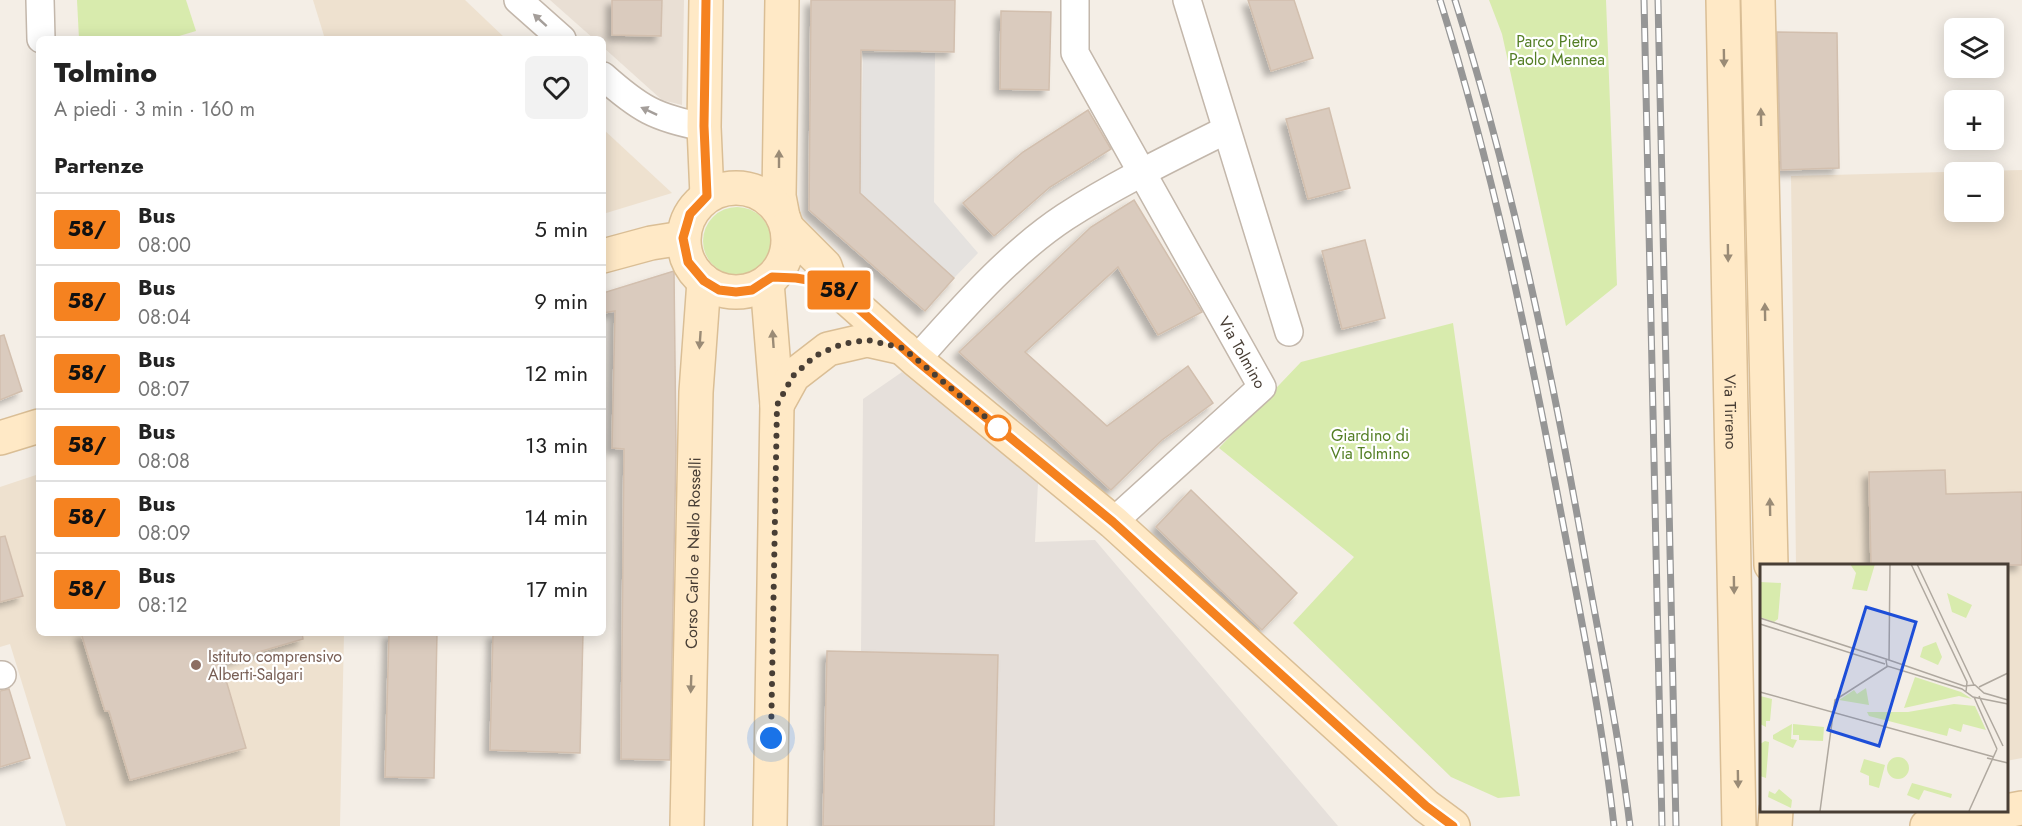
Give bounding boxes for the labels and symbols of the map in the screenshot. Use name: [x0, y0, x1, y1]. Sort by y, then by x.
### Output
one-way arrow: [532, 13, 548, 26]
park label: Parco Pietro Paolo Mennea: [1509, 30, 1605, 71]
one-way arrow: [1719, 49, 1728, 68]
one-way arrow: [640, 106, 657, 115]
one-way arrow: [1756, 107, 1766, 126]
one-way arrow: [774, 150, 784, 169]
one-way arrow: [1723, 244, 1732, 263]
line badge: 58/: [804, 270, 874, 310]
one-way arrow: [1761, 302, 1770, 321]
street label: Via Tolmino: [1213, 312, 1272, 393]
one-way arrow: [768, 329, 778, 348]
one-way arrow: [695, 330, 705, 349]
street label: Via Tirreno: [1718, 374, 1743, 450]
unlabelled marker: [985, 415, 1011, 441]
park label: Giardino di Via Tolmino: [1330, 424, 1410, 465]
street label: Corso Carlo e Nello Rosselli: [680, 457, 707, 649]
one-way arrow: [1765, 497, 1775, 516]
inset map: [1760, 564, 2007, 811]
one-way arrow: [1729, 575, 1739, 594]
place label: Istituto comprensivo Alberti-Salgari: [208, 645, 342, 686]
marker: Istituto comprensivo Alberti-Salgari: [189, 658, 203, 672]
one-way arrow: [686, 675, 695, 694]
your location: [756, 723, 786, 753]
one-way arrow: [1733, 770, 1743, 789]

